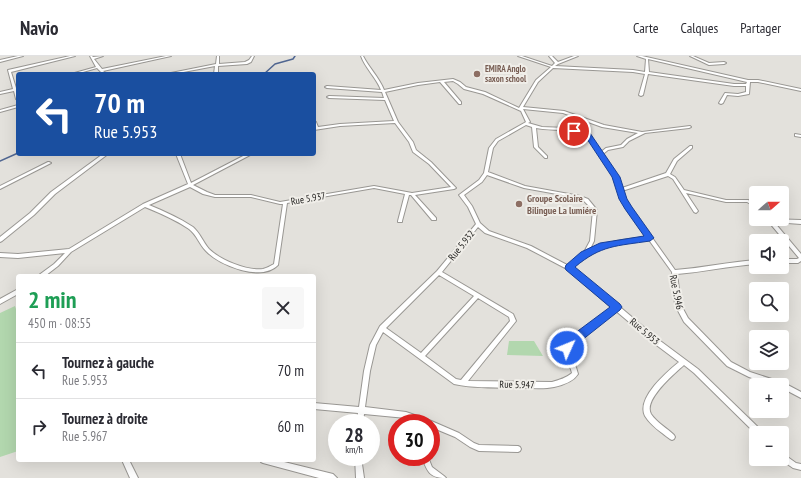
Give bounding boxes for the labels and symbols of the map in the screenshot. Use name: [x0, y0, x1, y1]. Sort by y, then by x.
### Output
place label: EMIRA Anglo saxon school: [485, 63, 527, 84]
marker: EMIRA Anglo saxon school: [472, 69, 482, 79]
pin: [557, 114, 591, 148]
north arrow: [749, 186, 789, 226]
street label: Rue 5.937: [290, 189, 327, 208]
place label: Groupe Scolaire Bilingue La lumiére: [527, 192, 596, 217]
marker: Groupe Scolaire Bilingue La lumiére: [514, 199, 524, 209]
street label: Rue 5.932: [445, 228, 478, 263]
street label: Rue 5.946: [666, 274, 687, 311]
street label: Rue 5.953: [627, 315, 662, 348]
position arrow: [546, 327, 588, 369]
street label: Rue 5.947: [499, 378, 535, 391]
speed limit sign: 30: [388, 414, 440, 466]

